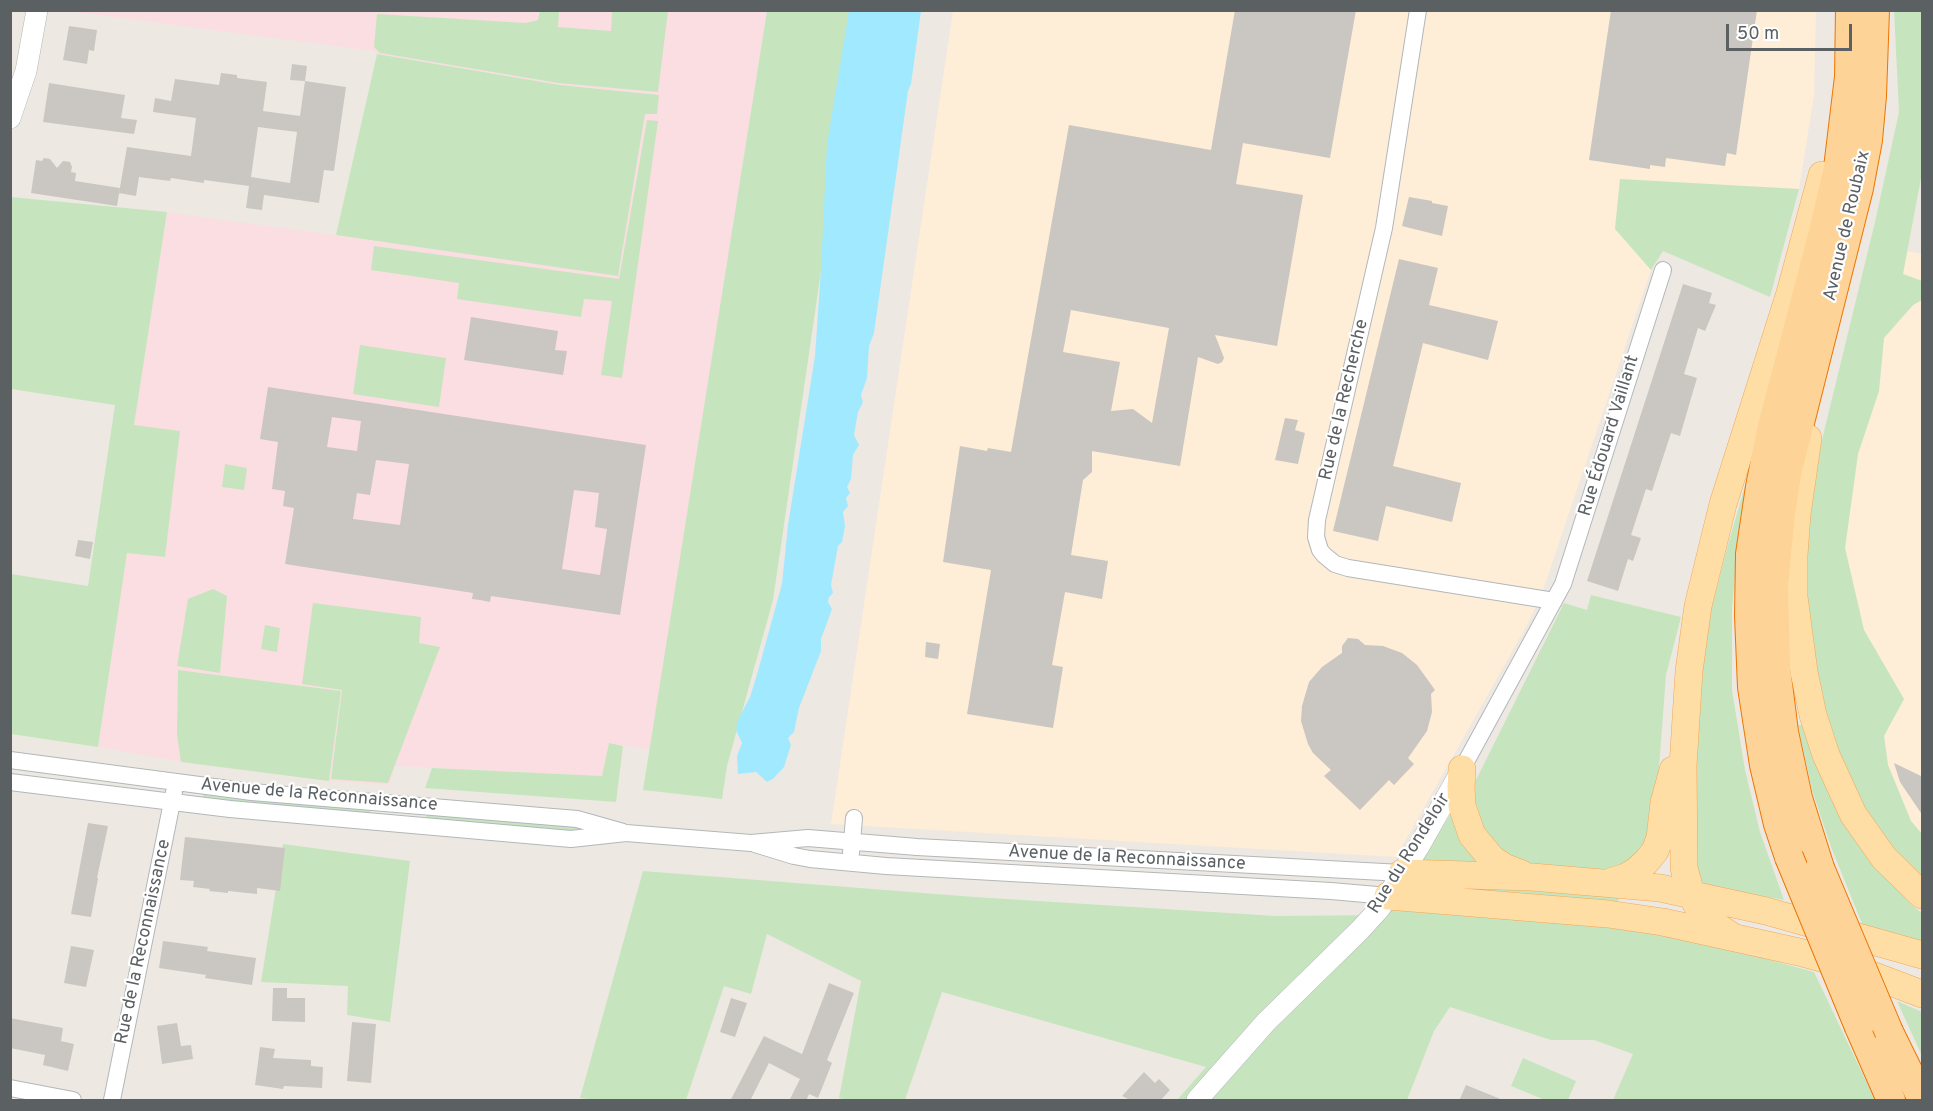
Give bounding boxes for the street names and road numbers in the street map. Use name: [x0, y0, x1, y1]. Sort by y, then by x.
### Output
street label: Avenue de Roubaix: [1820, 149, 1876, 303]
street label: Rue de la Recherche: [1316, 317, 1374, 483]
street label: Rue Édouard Vaillant: [1575, 353, 1645, 519]
street label: Avenue de la Reconnaissance: [200, 775, 438, 817]
street label: Rue du Rondeloir: [1364, 790, 1456, 918]
street label: Rue de la Reconnaissance: [112, 838, 176, 1046]
street label: Avenue de la Reconnaissance: [1008, 842, 1246, 876]

